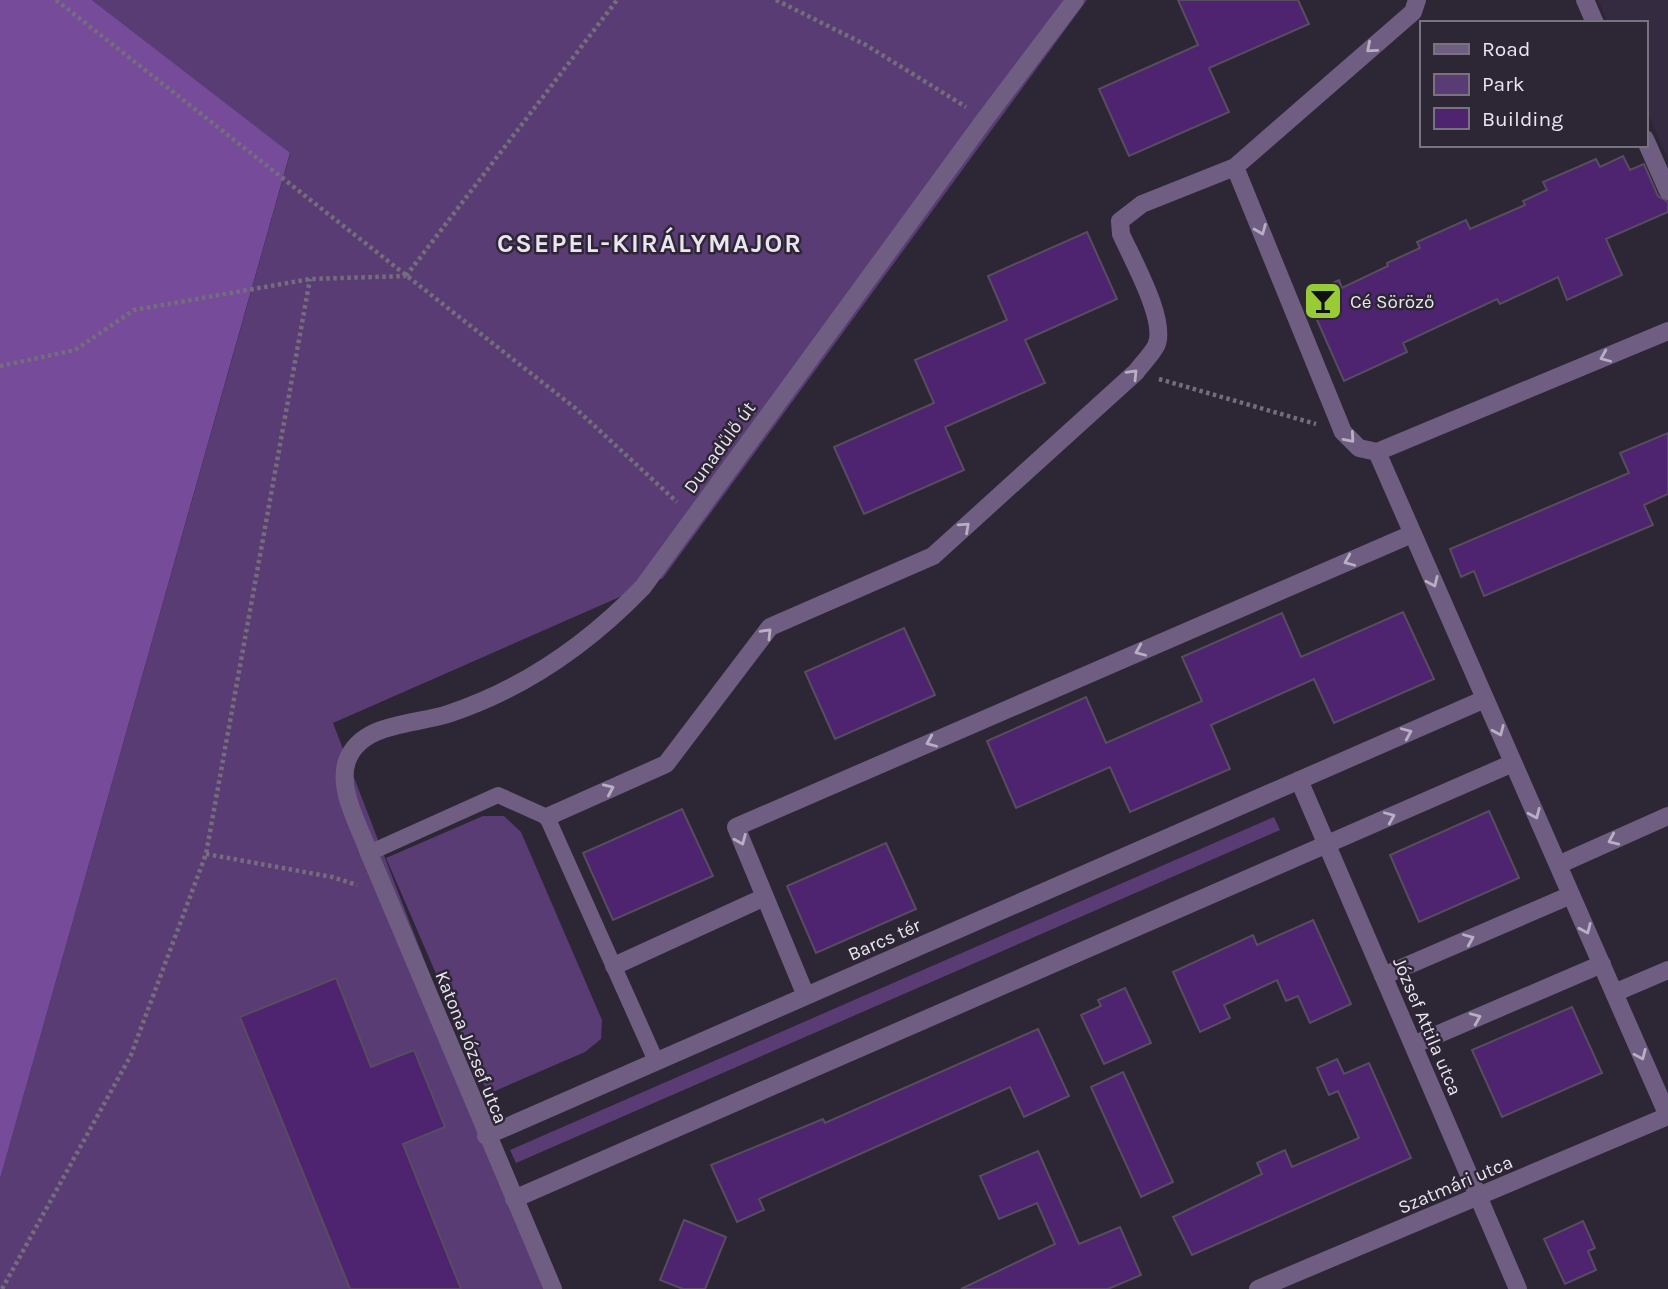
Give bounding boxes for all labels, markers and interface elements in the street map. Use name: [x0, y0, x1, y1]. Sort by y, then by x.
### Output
legend: [1420, 21, 1647, 147]
text: Road: [1482, 37, 1530, 61]
one-way arrow: [1366, 40, 1379, 52]
text: Park: [1482, 72, 1525, 96]
text: Building: [1482, 107, 1563, 131]
one-way arrow: [1253, 223, 1267, 235]
district label: CSEPEL-KIRÁLYMAJOR: [497, 227, 803, 259]
bar icon: Cé Söröző: [1302, 280, 1344, 322]
place label: Cé Söröző: [1350, 291, 1434, 313]
one-way arrow: [1600, 349, 1612, 363]
one-way arrow: [1125, 369, 1138, 382]
street label: Dunadűlő út: [679, 398, 760, 498]
one-way arrow: [1342, 430, 1354, 443]
one-way arrow: [957, 523, 970, 535]
one-way arrow: [1344, 553, 1356, 567]
one-way arrow: [1425, 575, 1439, 587]
one-way arrow: [759, 629, 771, 642]
one-way arrow: [1135, 643, 1147, 657]
one-way arrow: [1491, 724, 1505, 737]
one-way arrow: [1399, 727, 1412, 741]
one-way arrow: [926, 734, 939, 748]
one-way arrow: [602, 783, 614, 797]
one-way arrow: [1527, 807, 1541, 819]
one-way arrow: [1383, 811, 1395, 825]
one-way arrow: [1608, 832, 1620, 846]
one-way arrow: [733, 833, 747, 845]
street label: Barcs tér: [845, 914, 924, 966]
one-way arrow: [1578, 922, 1592, 934]
one-way arrow: [1461, 933, 1474, 947]
street label: József Attila utca: [1388, 954, 1466, 1099]
street label: Katona József utca: [430, 968, 512, 1127]
one-way arrow: [1468, 1012, 1481, 1026]
one-way arrow: [1633, 1047, 1647, 1060]
street label: Szatmári utca: [1395, 1151, 1516, 1219]

